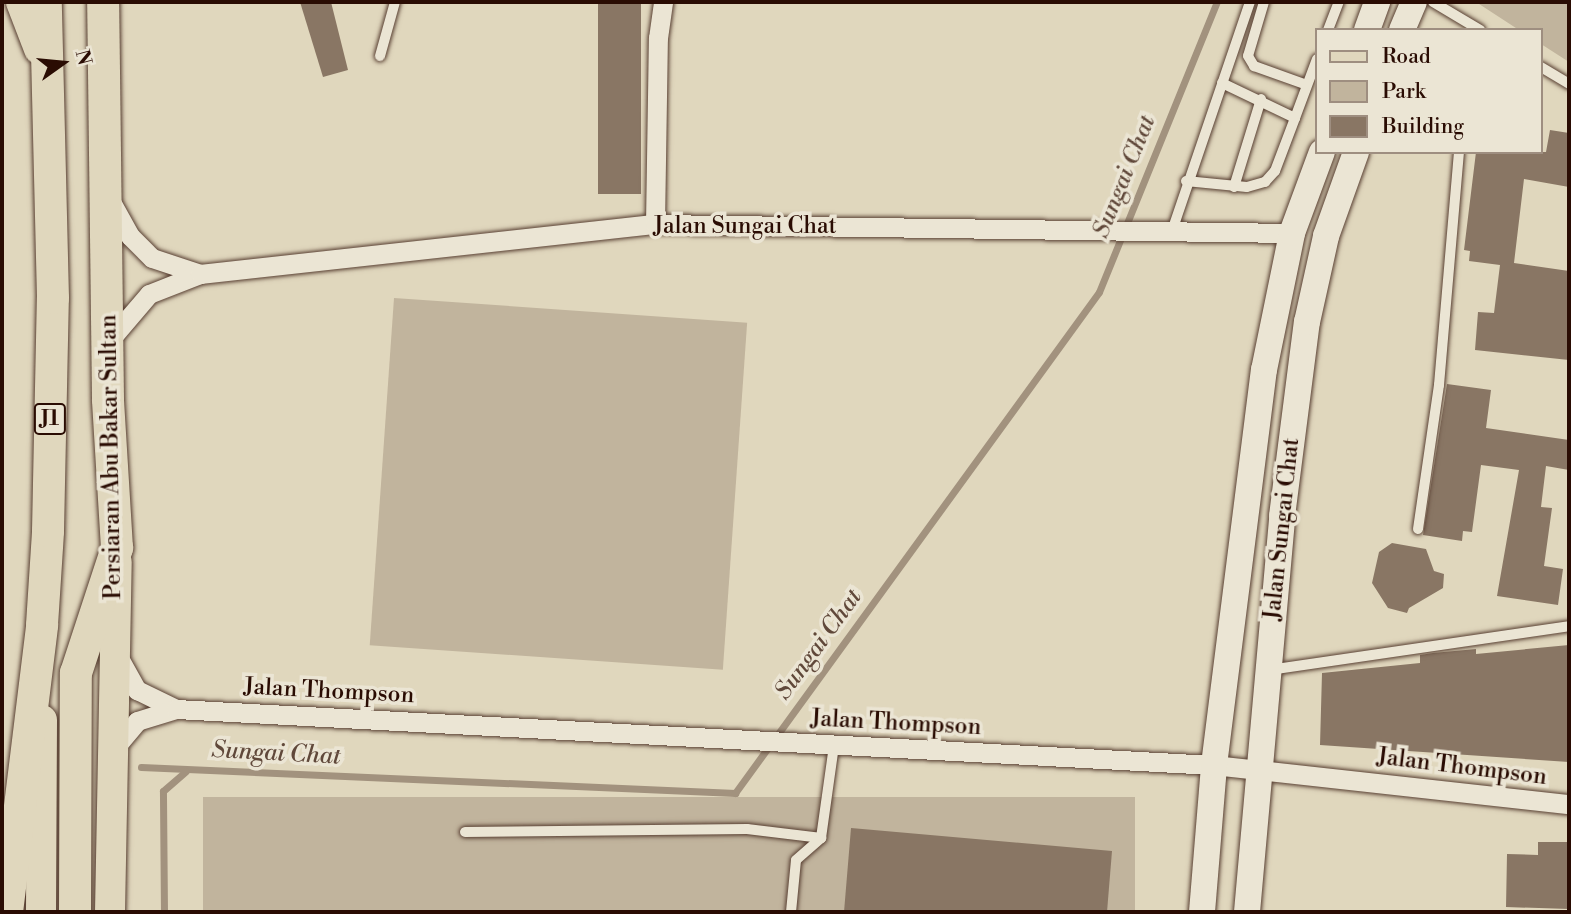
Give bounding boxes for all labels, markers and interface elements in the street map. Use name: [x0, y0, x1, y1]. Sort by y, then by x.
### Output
north arrow: [28, 28, 98, 98]
legend: [1316, 28, 1543, 154]
text: Road: [1382, 44, 1431, 70]
text: N: [70, 47, 97, 68]
text: Park: [1382, 79, 1426, 105]
water label: Sungai Chat: [1087, 112, 1163, 242]
text: Building: [1382, 114, 1464, 140]
street label: Jalan Sungai Chat: [653, 212, 837, 240]
street label: Persiaran Abu Bakar Sultan: [95, 314, 127, 600]
road number: J1: [32, 402, 68, 436]
street label: Jalan Sungai Chat: [1259, 436, 1305, 622]
water label: Sungai Chat: [769, 584, 869, 706]
street label: Jalan Thompson: [243, 673, 415, 709]
street label: Jalan Thompson: [810, 705, 982, 741]
water label: Sungai Chat: [211, 736, 341, 772]
street label: Jalan Thompson: [1376, 743, 1548, 791]

